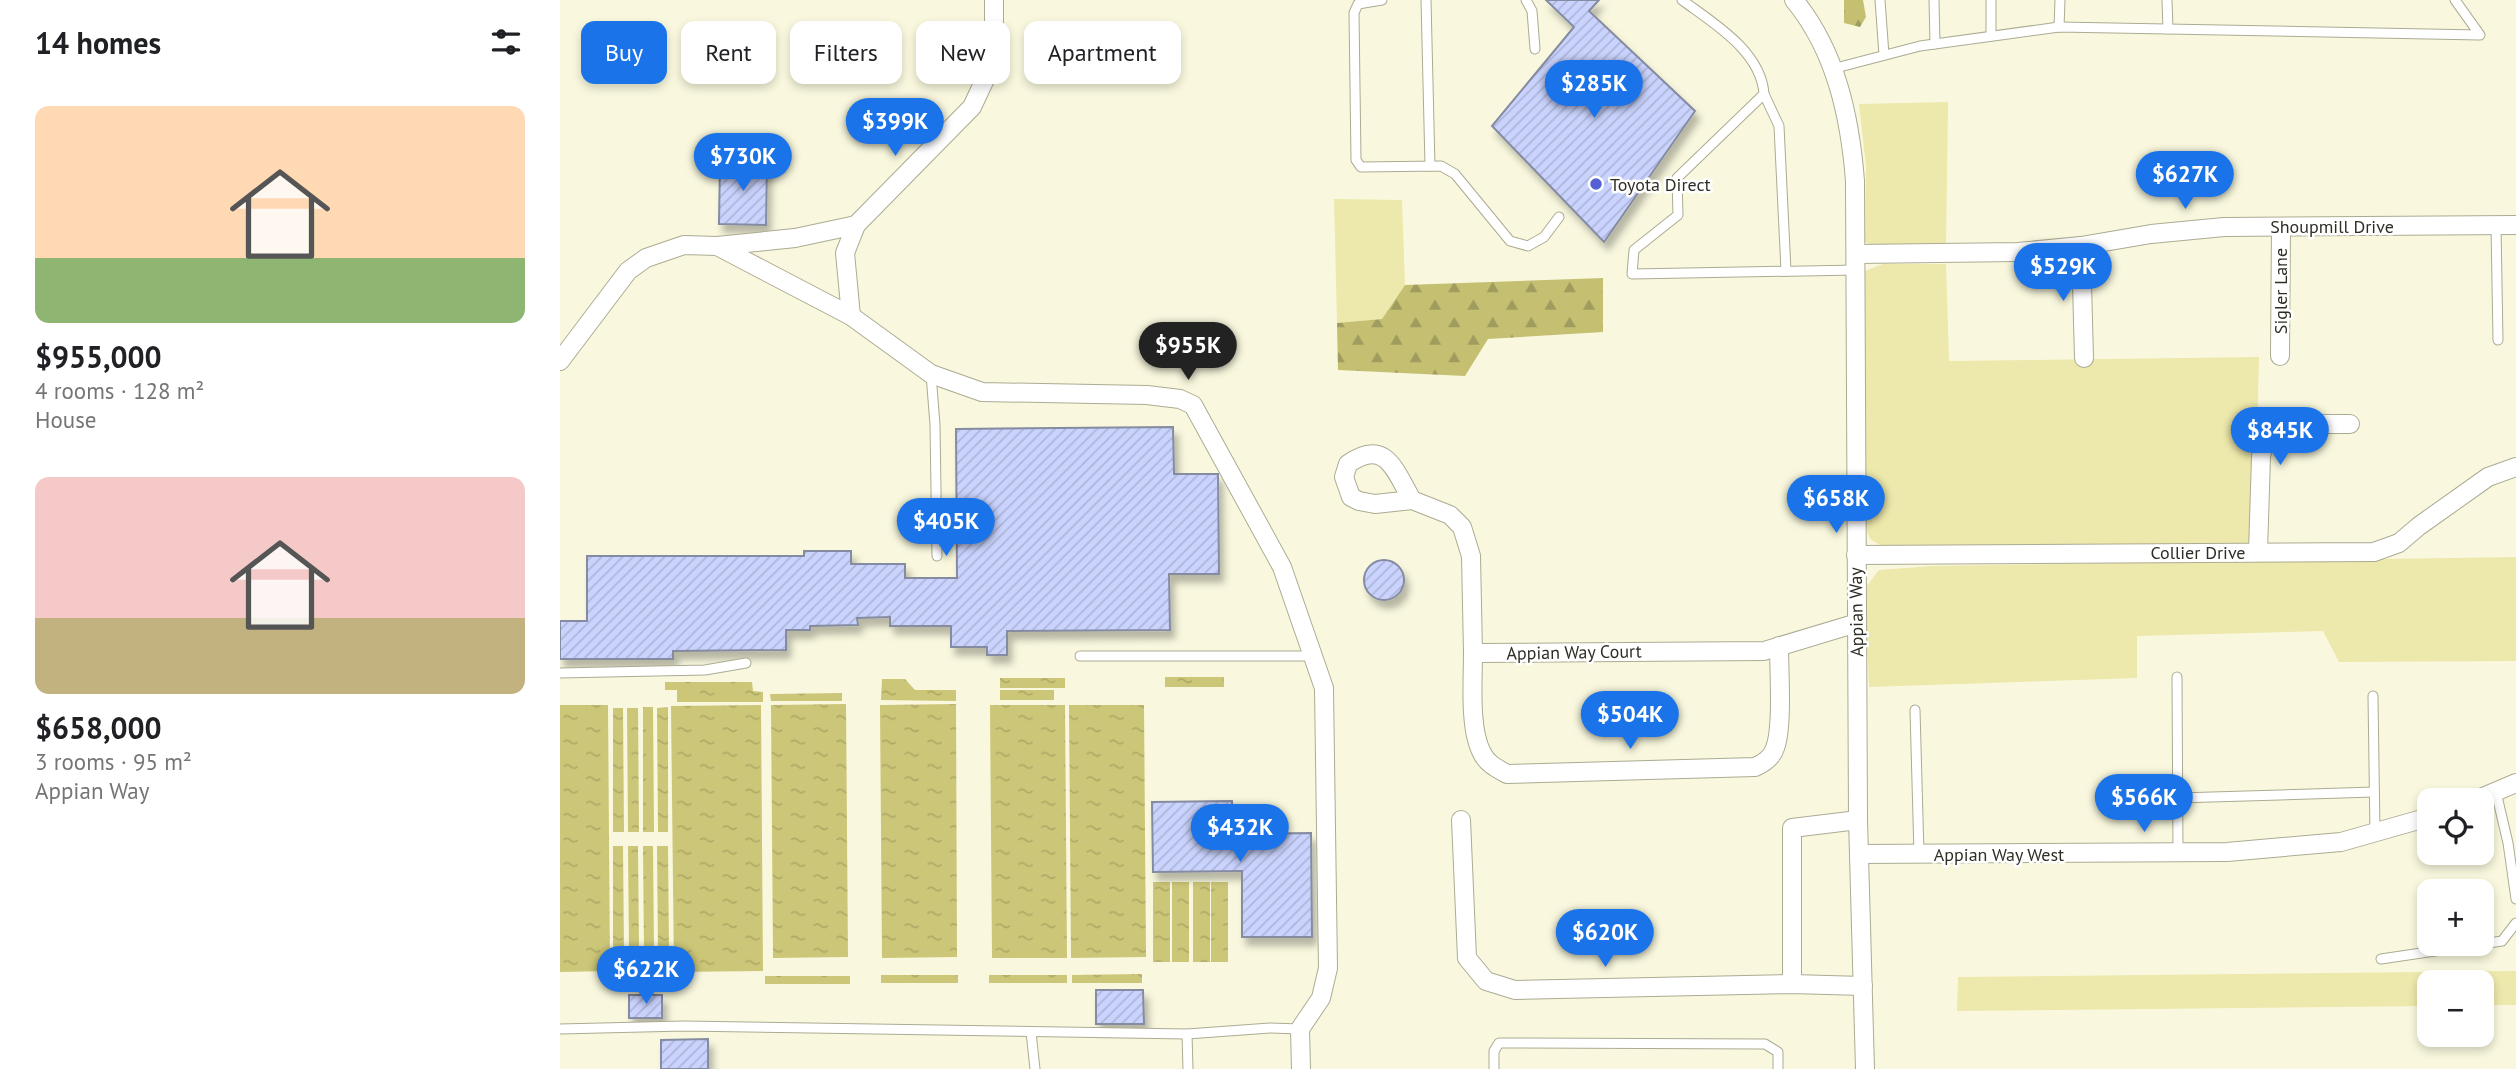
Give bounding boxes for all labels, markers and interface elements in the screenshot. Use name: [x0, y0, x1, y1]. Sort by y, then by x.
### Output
chip: Buy: [581, 21, 667, 84]
chip: Rent: [681, 21, 776, 84]
chip: Filters: [790, 21, 902, 84]
chip: New: [916, 21, 1010, 84]
chip: Apartment: [1024, 21, 1181, 84]
text: 14 homes: [35, 23, 161, 62]
icon: filters: [487, 23, 525, 61]
pin: $285K: [1545, 60, 1643, 120]
text: $285K: [1561, 68, 1627, 97]
pin: $399K: [846, 99, 944, 158]
text: $399K: [862, 106, 928, 135]
pin: $730K: [694, 134, 792, 193]
text: $730K: [710, 141, 776, 170]
icon: home: [217, 151, 343, 277]
pin: $627K: [2136, 152, 2234, 211]
text: $627K: [2152, 159, 2218, 188]
place label: Toyota Direct: [1610, 173, 1711, 196]
marker: Toyota Direct: [1588, 176, 1604, 192]
street label: Shoupmill Drive: [2270, 215, 2394, 238]
pin: $529K: [2014, 244, 2112, 303]
street label: Sigler Lane: [2269, 248, 2292, 334]
text: $529K: [2030, 251, 2096, 280]
pin: $955K: [1139, 322, 1237, 382]
text: $955K: [1155, 330, 1221, 359]
text: $955,000: [35, 337, 162, 376]
text: 4 rooms · 128 m²: [35, 376, 204, 405]
text: House: [35, 405, 97, 434]
pin: $845K: [2231, 407, 2329, 467]
text: $845K: [2247, 415, 2313, 444]
pin: $658K: [1787, 476, 1885, 535]
text: $658K: [1803, 483, 1869, 512]
pin: $405K: [897, 498, 995, 558]
text: $405K: [913, 506, 979, 535]
icon: home: [217, 522, 343, 648]
street label: Collier Drive: [2150, 541, 2246, 564]
street label: Appian Way: [1844, 566, 1868, 657]
street label: Appian Way Court: [1506, 639, 1642, 665]
pin: $504K: [1581, 692, 1679, 751]
text: $504K: [1597, 699, 1663, 728]
text: $658,000: [35, 708, 162, 747]
text: 3 rooms · 95 m²: [35, 747, 192, 776]
pin: $566K: [2095, 774, 2193, 834]
text: Appian Way: [35, 776, 149, 805]
text: $566K: [2111, 782, 2177, 811]
map controls: [2417, 788, 2494, 1047]
button: locate: [2417, 788, 2494, 865]
pin: $432K: [1191, 804, 1289, 864]
text: $432K: [1207, 812, 1273, 841]
street label: Appian Way West: [1934, 843, 2064, 866]
button: +: [2417, 879, 2494, 956]
pin: $620K: [1556, 909, 1654, 969]
text: $620K: [1572, 917, 1638, 946]
pin: $622K: [597, 946, 695, 1006]
text: $622K: [613, 954, 679, 983]
button: −: [2417, 970, 2494, 1047]

